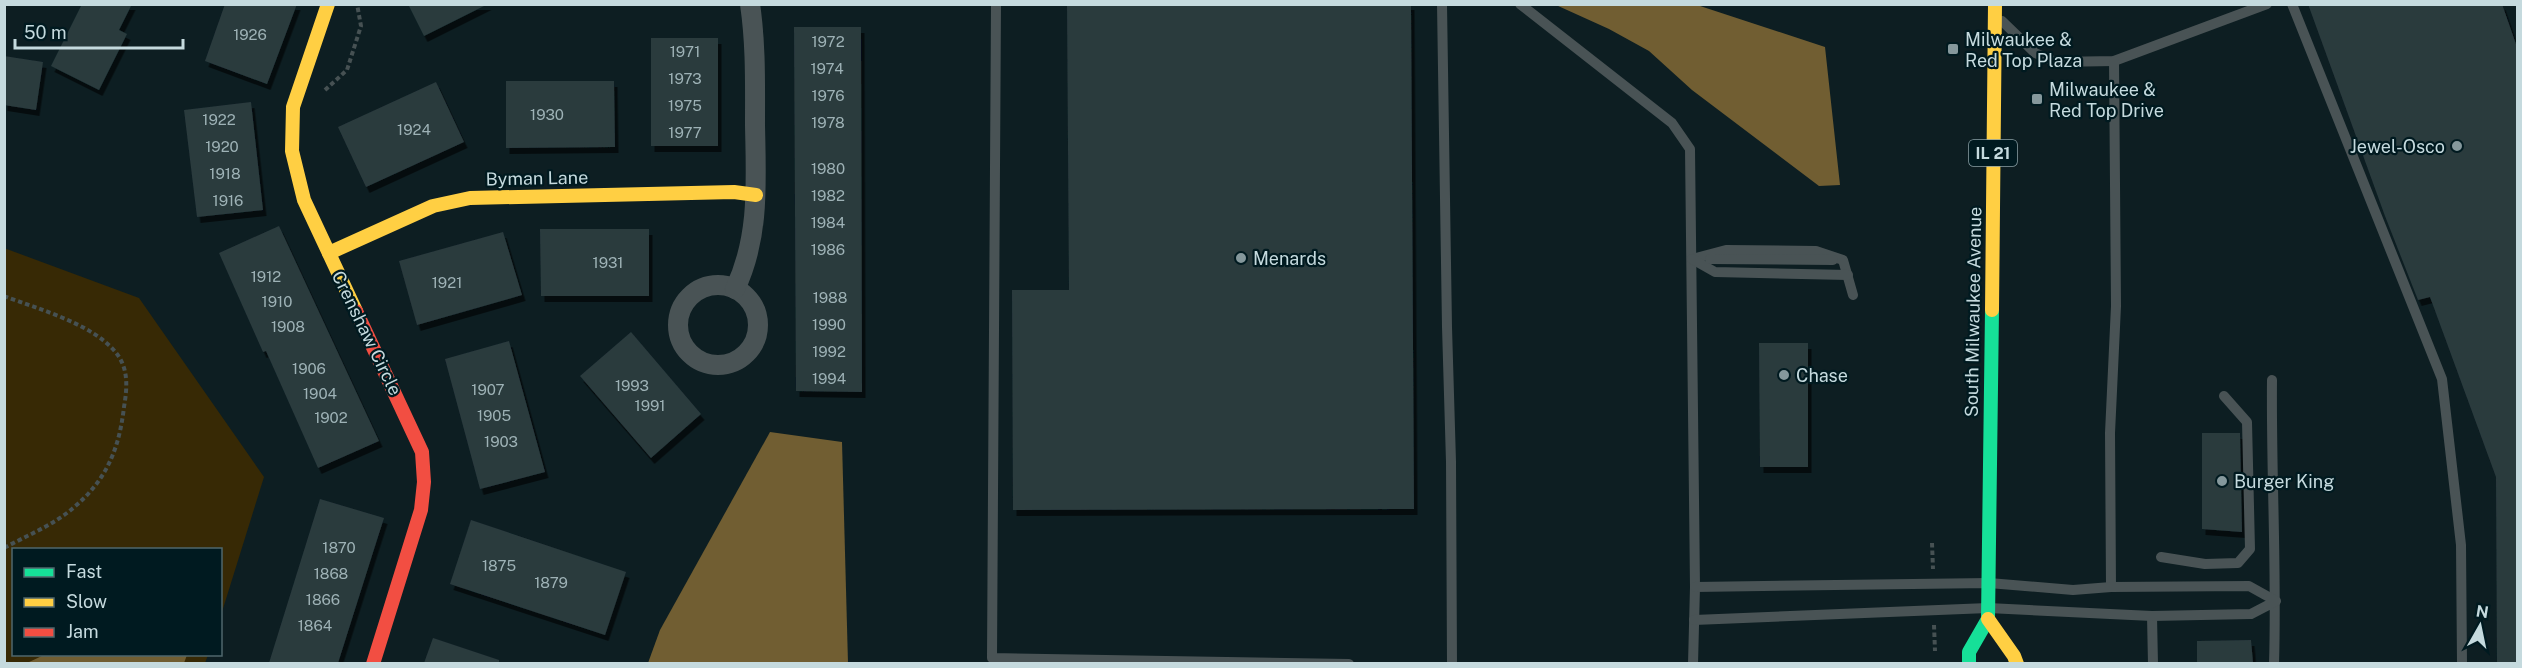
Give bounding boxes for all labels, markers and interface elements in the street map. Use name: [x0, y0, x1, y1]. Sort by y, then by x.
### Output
scale bar: [15, 12, 183, 50]
text: 50 m: [24, 22, 67, 43]
house number: 1926: [233, 26, 267, 43]
place label: Milwaukee & Red Top Plaza: [1965, 29, 2082, 71]
house number: 1972: [811, 33, 845, 50]
marker: Milwaukee & Red Top Plaza: [1946, 42, 1960, 56]
house number: 1971: [670, 43, 700, 60]
house number: 1974: [810, 60, 844, 77]
house number: 1973: [668, 70, 702, 87]
place label: Milwaukee & Red Top Drive: [2049, 79, 2164, 121]
house number: 1976: [811, 87, 845, 104]
marker: Milwaukee & Red Top Drive: [2030, 92, 2044, 106]
house number: 1975: [668, 97, 702, 114]
house number: 1930: [530, 106, 564, 123]
house number: 1922: [202, 111, 236, 128]
house number: 1978: [811, 114, 845, 131]
house number: 1924: [397, 121, 431, 138]
house number: 1977: [668, 124, 702, 141]
place label: Jewel-Osco: [2350, 136, 2445, 157]
house number: 1920: [205, 138, 239, 155]
marker: Jewel-Osco: [2450, 139, 2464, 153]
road number: IL 21: [1969, 140, 2017, 166]
house number: 1980: [811, 160, 845, 177]
house number: 1918: [209, 165, 241, 182]
street label: Byman Lane: [486, 167, 588, 189]
house number: 1982: [811, 187, 845, 204]
house number: 1916: [213, 192, 243, 209]
street label: South Milwaukee Avenue: [1961, 207, 1985, 417]
house number: 1984: [811, 214, 845, 231]
house number: 1986: [811, 241, 845, 258]
place label: Menards: [1253, 248, 1326, 269]
marker: Menards: [1234, 251, 1248, 265]
house number: 1931: [593, 254, 623, 271]
street label: Crenshaw Circle: [328, 267, 406, 399]
house number: 1912: [251, 268, 281, 285]
house number: 1921: [432, 274, 462, 291]
house number: 1988: [813, 289, 847, 306]
house number: 1910: [262, 293, 292, 310]
house number: 1990: [812, 316, 846, 333]
house number: 1908: [271, 318, 305, 335]
house number: 1992: [812, 343, 846, 360]
house number: 1906: [292, 360, 326, 377]
place label: Chase: [1796, 365, 1848, 386]
marker: Chase: [1777, 368, 1791, 382]
house number: 1994: [812, 370, 846, 387]
house number: 1993: [615, 377, 649, 394]
house number: 1907: [471, 381, 505, 398]
house number: 1904: [303, 385, 337, 402]
house number: 1991: [635, 397, 665, 414]
house number: 1905: [477, 407, 511, 424]
house number: 1902: [314, 409, 348, 426]
house number: 1903: [484, 433, 518, 450]
place label: Burger King: [2234, 471, 2334, 492]
marker: Burger King: [2215, 474, 2229, 488]
house number: 1870: [322, 539, 356, 556]
legend: [12, 548, 222, 656]
house number: 1875: [482, 557, 516, 574]
text: Fast: [66, 561, 102, 582]
house number: 1868: [314, 565, 348, 582]
house number: 1879: [534, 574, 568, 591]
text: Slow: [66, 591, 107, 612]
house number: 1866: [306, 591, 340, 608]
north arrow: [2450, 596, 2510, 656]
text: N: [2475, 601, 2490, 622]
house number: 1864: [298, 617, 332, 634]
text: Jam: [66, 621, 99, 642]

